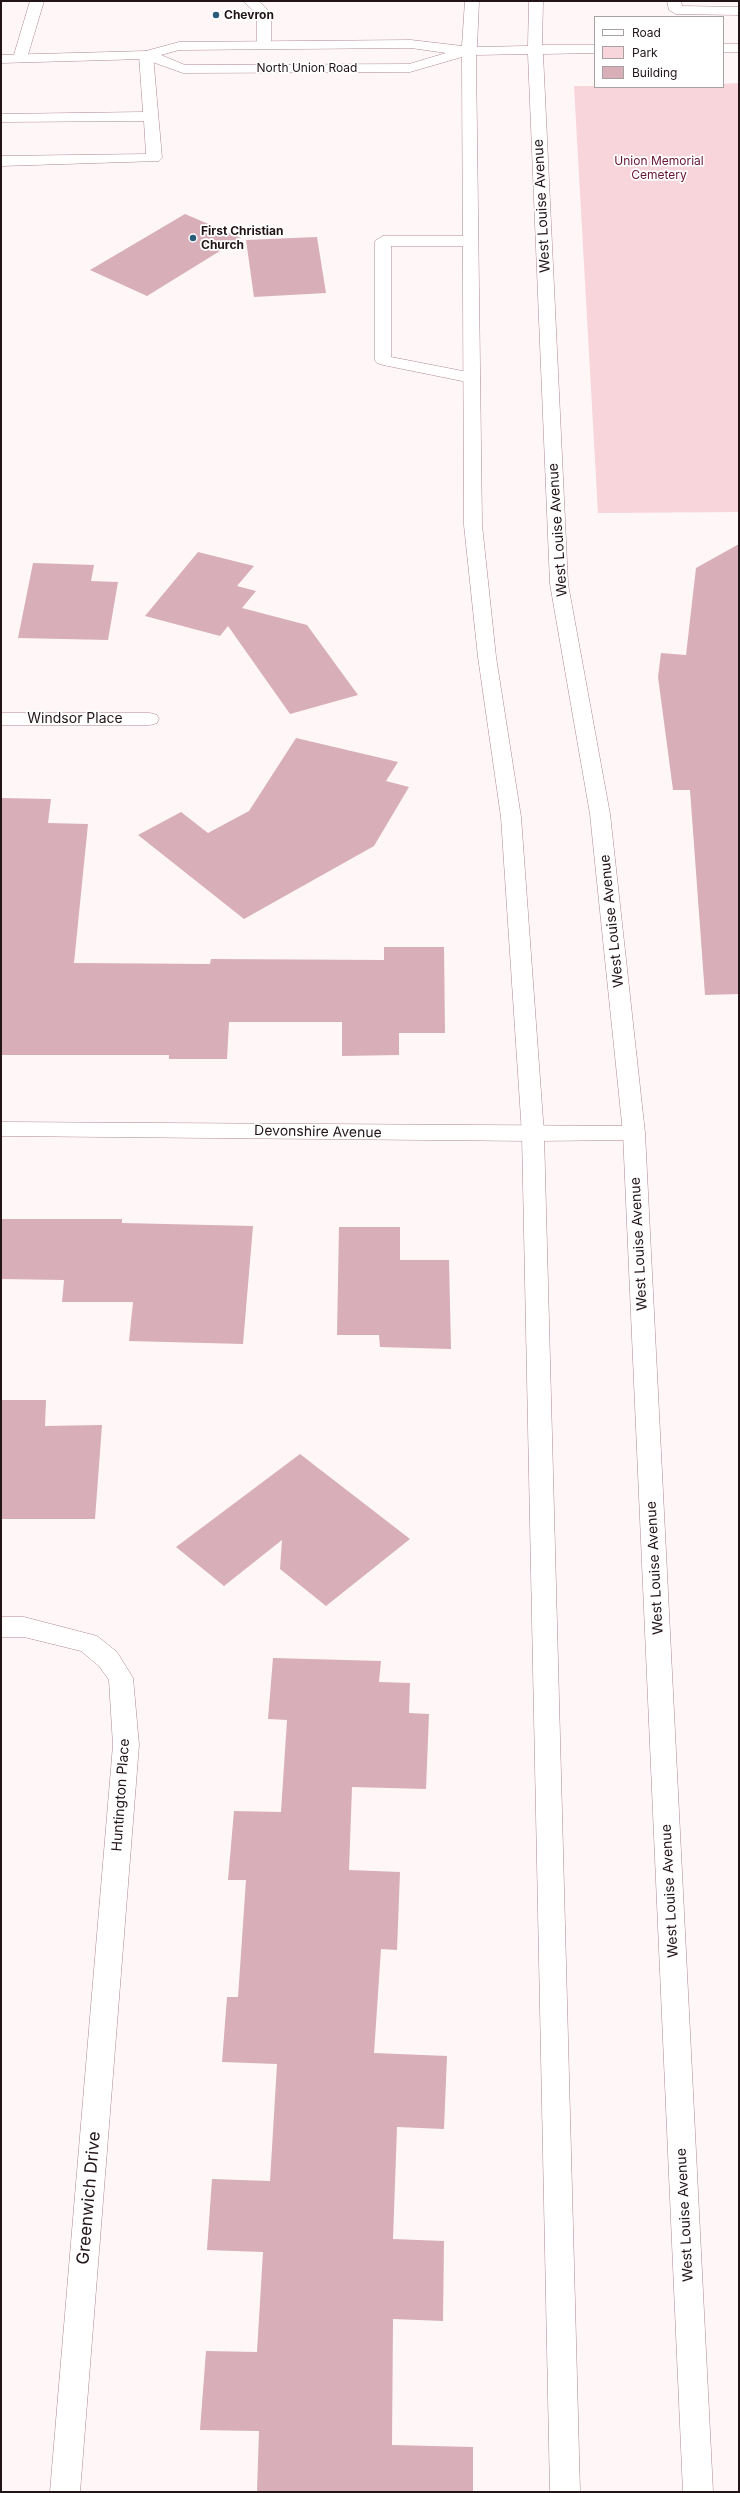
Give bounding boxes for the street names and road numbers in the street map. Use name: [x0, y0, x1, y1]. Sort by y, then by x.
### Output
street label: North Union Road: [257, 61, 357, 75]
street label: West Louise Avenue: [530, 139, 554, 273]
street label: West Louise Avenue: [545, 463, 571, 597]
street label: Windsor Place: [27, 711, 123, 727]
street label: West Louise Avenue: [597, 854, 627, 988]
street label: Devonshire Avenue: [254, 1122, 382, 1142]
street label: West Louise Avenue: [627, 1177, 651, 1311]
street label: West Louise Avenue: [643, 1501, 667, 1635]
street label: Huntington Place: [109, 1738, 133, 1852]
street label: West Louise Avenue: [658, 1824, 682, 1958]
street label: Greenwich Drive: [73, 2131, 105, 2265]
street label: West Louise Avenue: [673, 2148, 697, 2282]

